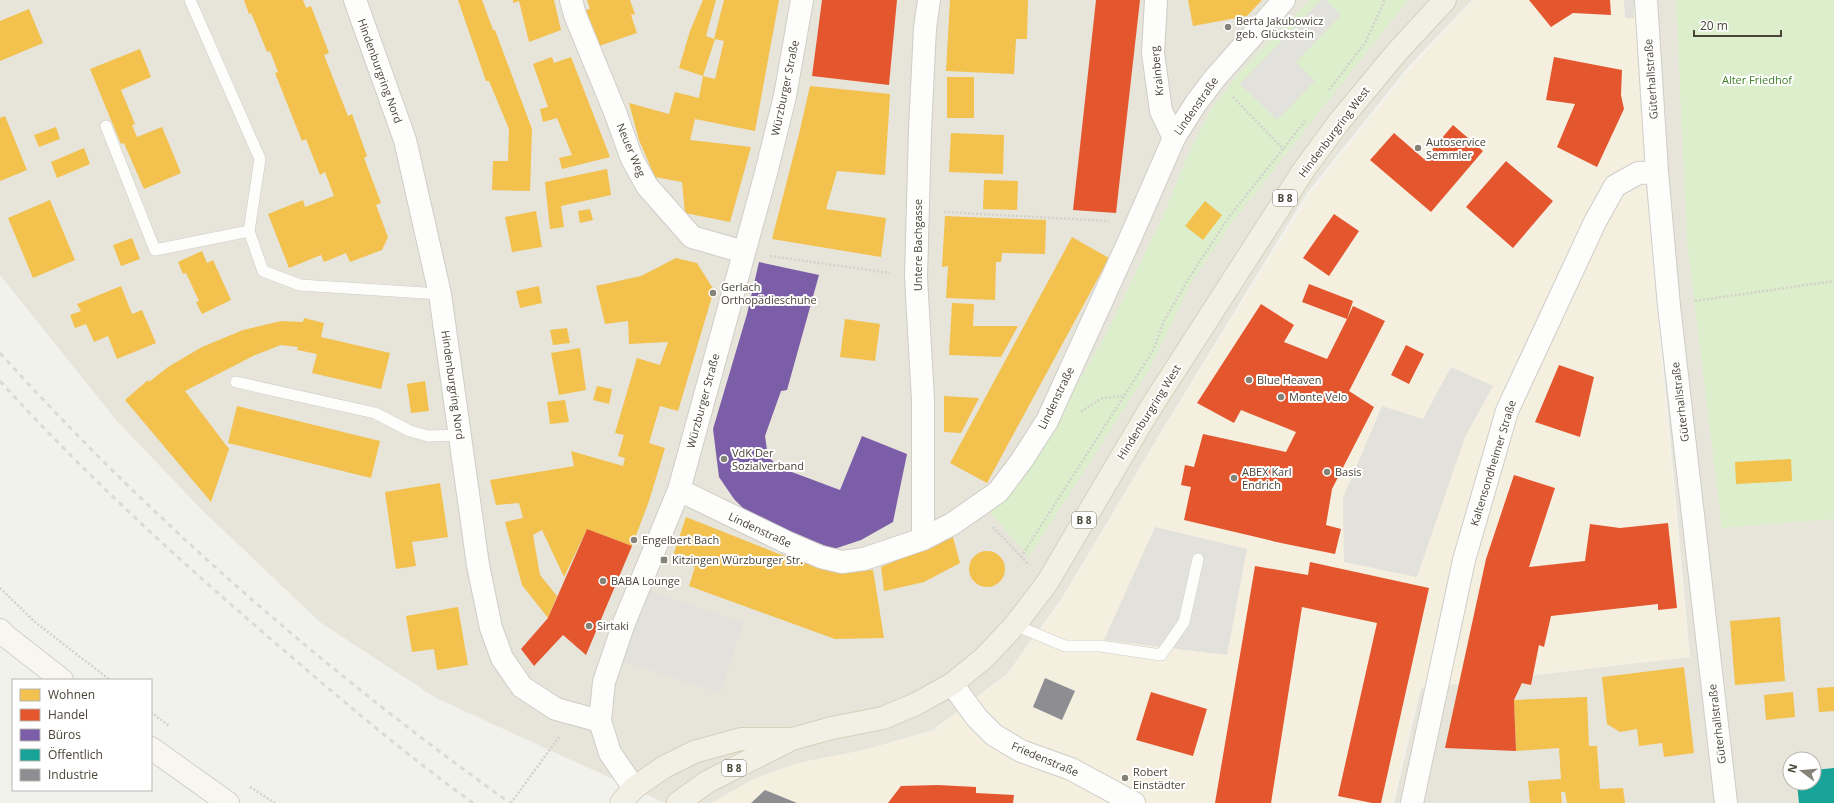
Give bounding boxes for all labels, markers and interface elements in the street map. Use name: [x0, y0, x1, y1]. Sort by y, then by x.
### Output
scale bar: [1694, 12, 1781, 38]
place label: Berta Jakubowicz geb. Glückstein: [1236, 13, 1323, 41]
street label: Hindenburgring Nord: [355, 16, 406, 125]
text: 20 m: [1700, 17, 1728, 34]
marker: Berta Jakubowicz geb. Glückstein: [1223, 22, 1233, 32]
street label: Güterhallstraße: [1640, 38, 1661, 120]
street label: Würzburger Straße: [767, 39, 802, 137]
street label: Krainberg: [1146, 45, 1167, 97]
park label: Alter Friedhof: [1722, 72, 1793, 87]
street label: Lindenstraße: [1170, 74, 1221, 138]
street label: Hindenburgring West: [1295, 83, 1373, 180]
street label: Neuer Weg: [613, 121, 650, 179]
place label: Autoservice Semmler: [1426, 134, 1486, 162]
marker: Autoservice Semmler: [1413, 143, 1423, 153]
road number: B 8: [1273, 190, 1297, 206]
street label: Untere Bachgasse: [910, 199, 925, 291]
place label: Gerlach Orthopädieschuhe: [721, 279, 817, 307]
marker: Gerlach Orthopädieschuhe: [708, 288, 718, 298]
street label: Hindenburgring Nord: [438, 329, 469, 441]
street label: Würzburger Straße: [683, 352, 722, 450]
street label: Hindenburgring West: [1113, 361, 1184, 462]
street label: Güterhallstraße: [1667, 361, 1692, 443]
street label: Lindenstraße: [1034, 364, 1077, 432]
place label: Blue Heaven: [1257, 372, 1321, 387]
marker: Blue Heaven: [1244, 375, 1254, 385]
place label: Monte Velo: [1289, 389, 1348, 404]
marker: Monte Velo: [1276, 392, 1286, 402]
street label: Kaltensondheimer Straße: [1466, 398, 1519, 528]
place label: VdK Der Sozialverband: [732, 445, 804, 473]
marker: VdK Der Sozialverband: [719, 454, 729, 464]
place label: ABEX Karl Endrich: [1242, 464, 1292, 492]
place label: Basis: [1335, 464, 1361, 479]
marker: Basis: [1322, 467, 1332, 477]
marker: ABEX Karl Endrich: [1229, 473, 1239, 483]
street label: Lindenstraße: [726, 508, 794, 551]
road number: B 8: [1072, 512, 1096, 528]
place label: Engelbert Bach: [642, 532, 719, 547]
marker: Engelbert Bach: [629, 535, 639, 545]
place label: Kitzingen Würzburger Str.: [672, 552, 803, 567]
marker: Kitzingen Würzburger Str.: [659, 555, 669, 565]
place label: BABA Lounge: [611, 573, 680, 588]
marker: BABA Lounge: [598, 576, 608, 586]
place label: Sirtaki: [597, 618, 629, 633]
marker: Sirtaki: [584, 621, 594, 631]
legend: [12, 679, 152, 791]
street label: Güterhallstraße: [1704, 683, 1729, 765]
text: Wohnen: [48, 686, 95, 703]
text: Handel: [48, 706, 88, 723]
text: Büros: [48, 726, 81, 743]
street label: Friedenstraße: [1009, 738, 1081, 779]
text: Öffentlich: [48, 746, 103, 763]
north arrow: [1782, 751, 1822, 791]
road number: B 8: [722, 760, 746, 776]
text: N: [1783, 762, 1800, 774]
place label: Robert Einstädter: [1133, 764, 1186, 792]
text: Industrie: [48, 766, 98, 783]
marker: Robert Einstädter: [1120, 773, 1130, 783]

